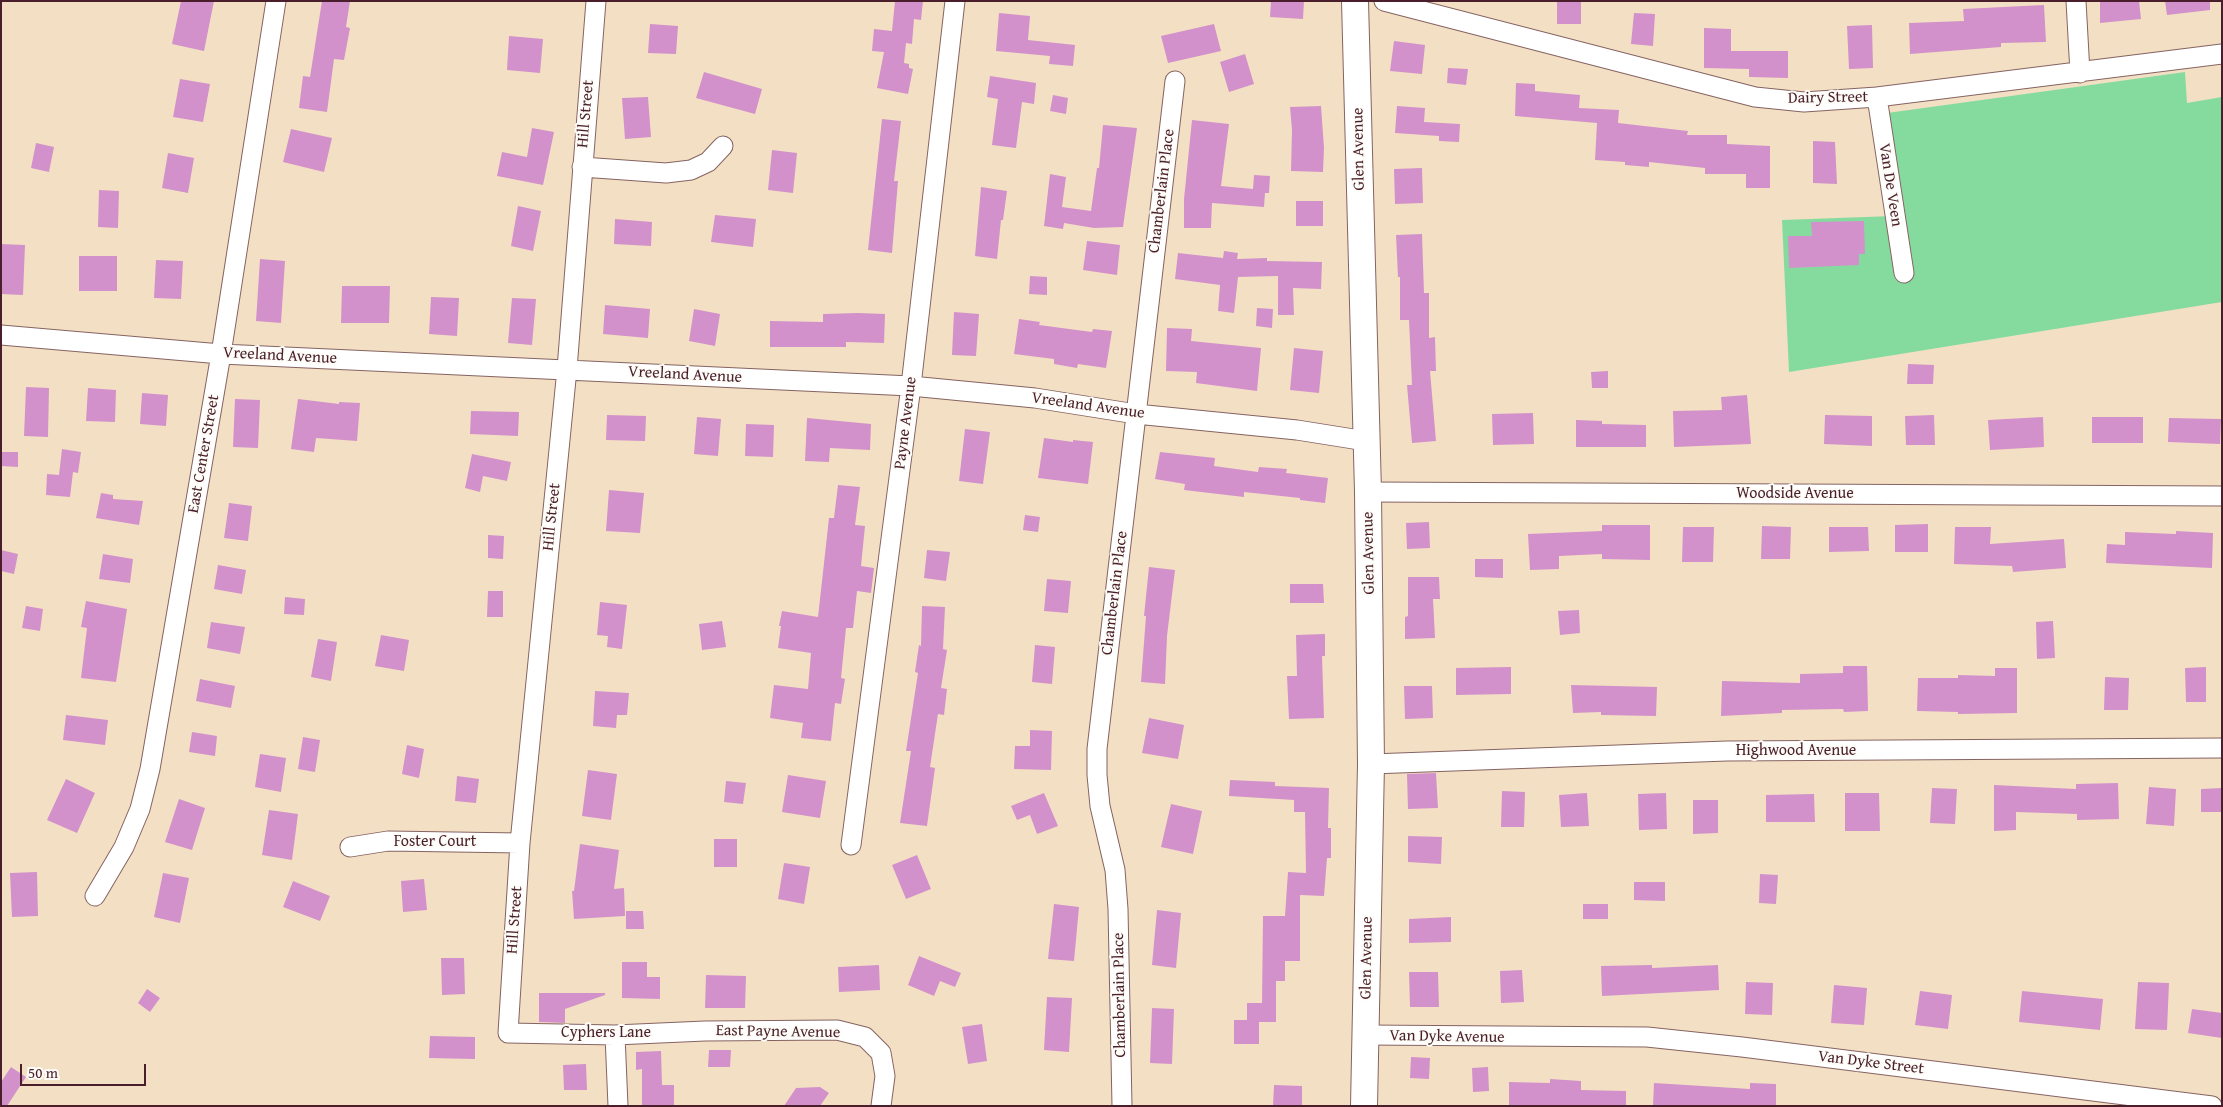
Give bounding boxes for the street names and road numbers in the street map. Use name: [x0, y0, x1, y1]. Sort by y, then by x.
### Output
street label: Hill Street: [573, 79, 599, 149]
street label: Dairy Street: [1788, 88, 1868, 108]
street label: Glen Avenue: [1349, 107, 1369, 191]
street label: Chamberlain Place: [1145, 128, 1179, 254]
street label: Van De Veen: [1874, 142, 1906, 228]
street label: Vreeland Avenue: [223, 343, 337, 369]
street label: Vreeland Avenue: [628, 362, 742, 388]
street label: Payne Avenue: [891, 376, 921, 470]
street label: Vreeland Avenue: [1030, 389, 1146, 423]
street label: East Center Street: [184, 393, 224, 515]
street label: Hill Street: [539, 482, 565, 552]
street label: Woodside Avenue: [1736, 484, 1854, 504]
street label: Glen Avenue: [1359, 511, 1379, 595]
street label: Chamberlain Place: [1098, 530, 1132, 656]
street label: Highwood Avenue: [1736, 741, 1856, 761]
street label: Foster Court: [394, 832, 476, 852]
street label: Hill Street: [503, 885, 527, 955]
street label: Glen Avenue: [1357, 916, 1377, 1000]
street label: Chamberlain Place: [1109, 932, 1131, 1058]
street label: East Payne Avenue: [716, 1021, 840, 1043]
street label: Cyphers Lane: [561, 1023, 651, 1043]
street label: Van Dyke Avenue: [1389, 1026, 1505, 1048]
street label: Van Dyke Street: [1817, 1047, 1925, 1079]

